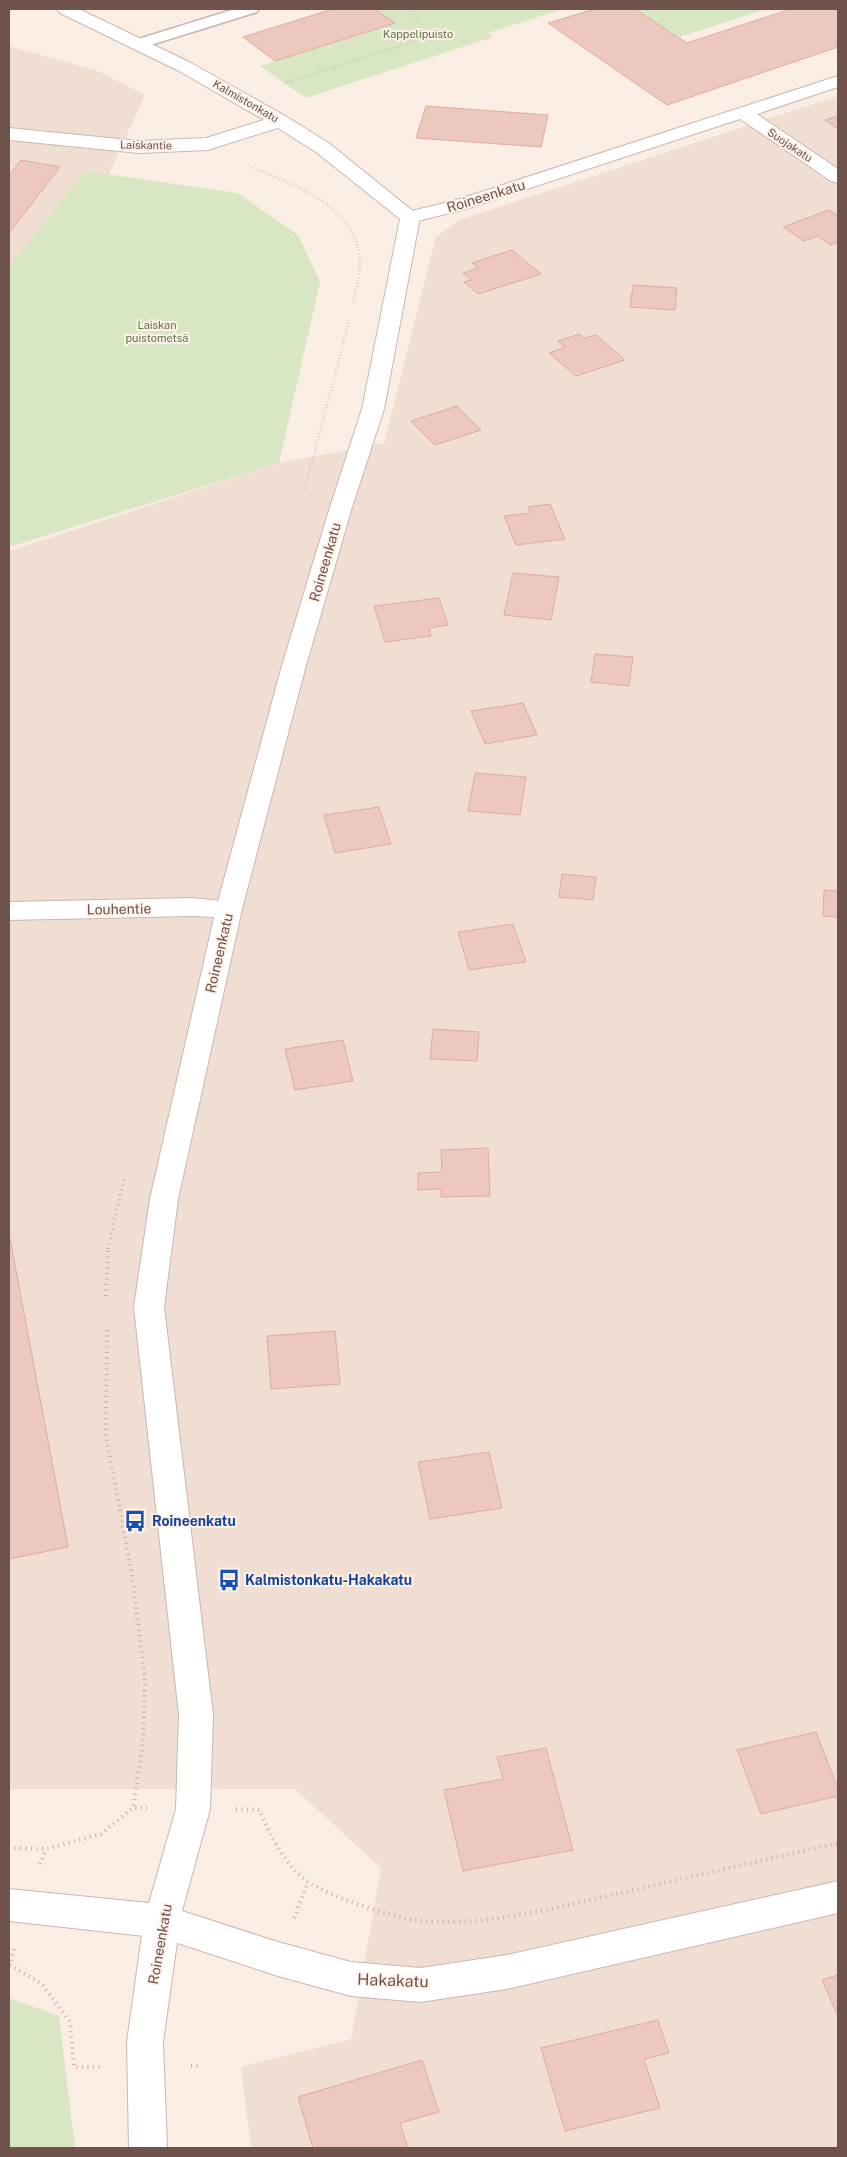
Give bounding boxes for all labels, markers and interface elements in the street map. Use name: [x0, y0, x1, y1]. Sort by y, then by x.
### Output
park label: Kappelipuisto: [383, 28, 453, 40]
street label: Kalmistonkatu: [211, 77, 281, 125]
street label: Suojakatu: [765, 126, 815, 164]
street label: Laiskantie: [120, 139, 172, 151]
street label: Roineenkatu: [445, 176, 527, 216]
park label: Laiskan puistometsä: [126, 319, 188, 344]
street label: Roineenkatu: [306, 521, 344, 603]
street label: Louhentie: [87, 900, 151, 918]
street label: Roineenkatu: [202, 912, 236, 994]
bus stop icon: Roineenkatu: [122, 1508, 148, 1534]
place label: Roineenkatu: [152, 1513, 236, 1529]
bus stop icon: Kalmistonkatu-Hakakatu: [216, 1567, 242, 1593]
place label: Kalmistonkatu-Hakakatu: [245, 1572, 412, 1588]
street label: Roineenkatu: [145, 1903, 175, 1985]
street label: Hakakatu: [357, 1970, 429, 1991]

